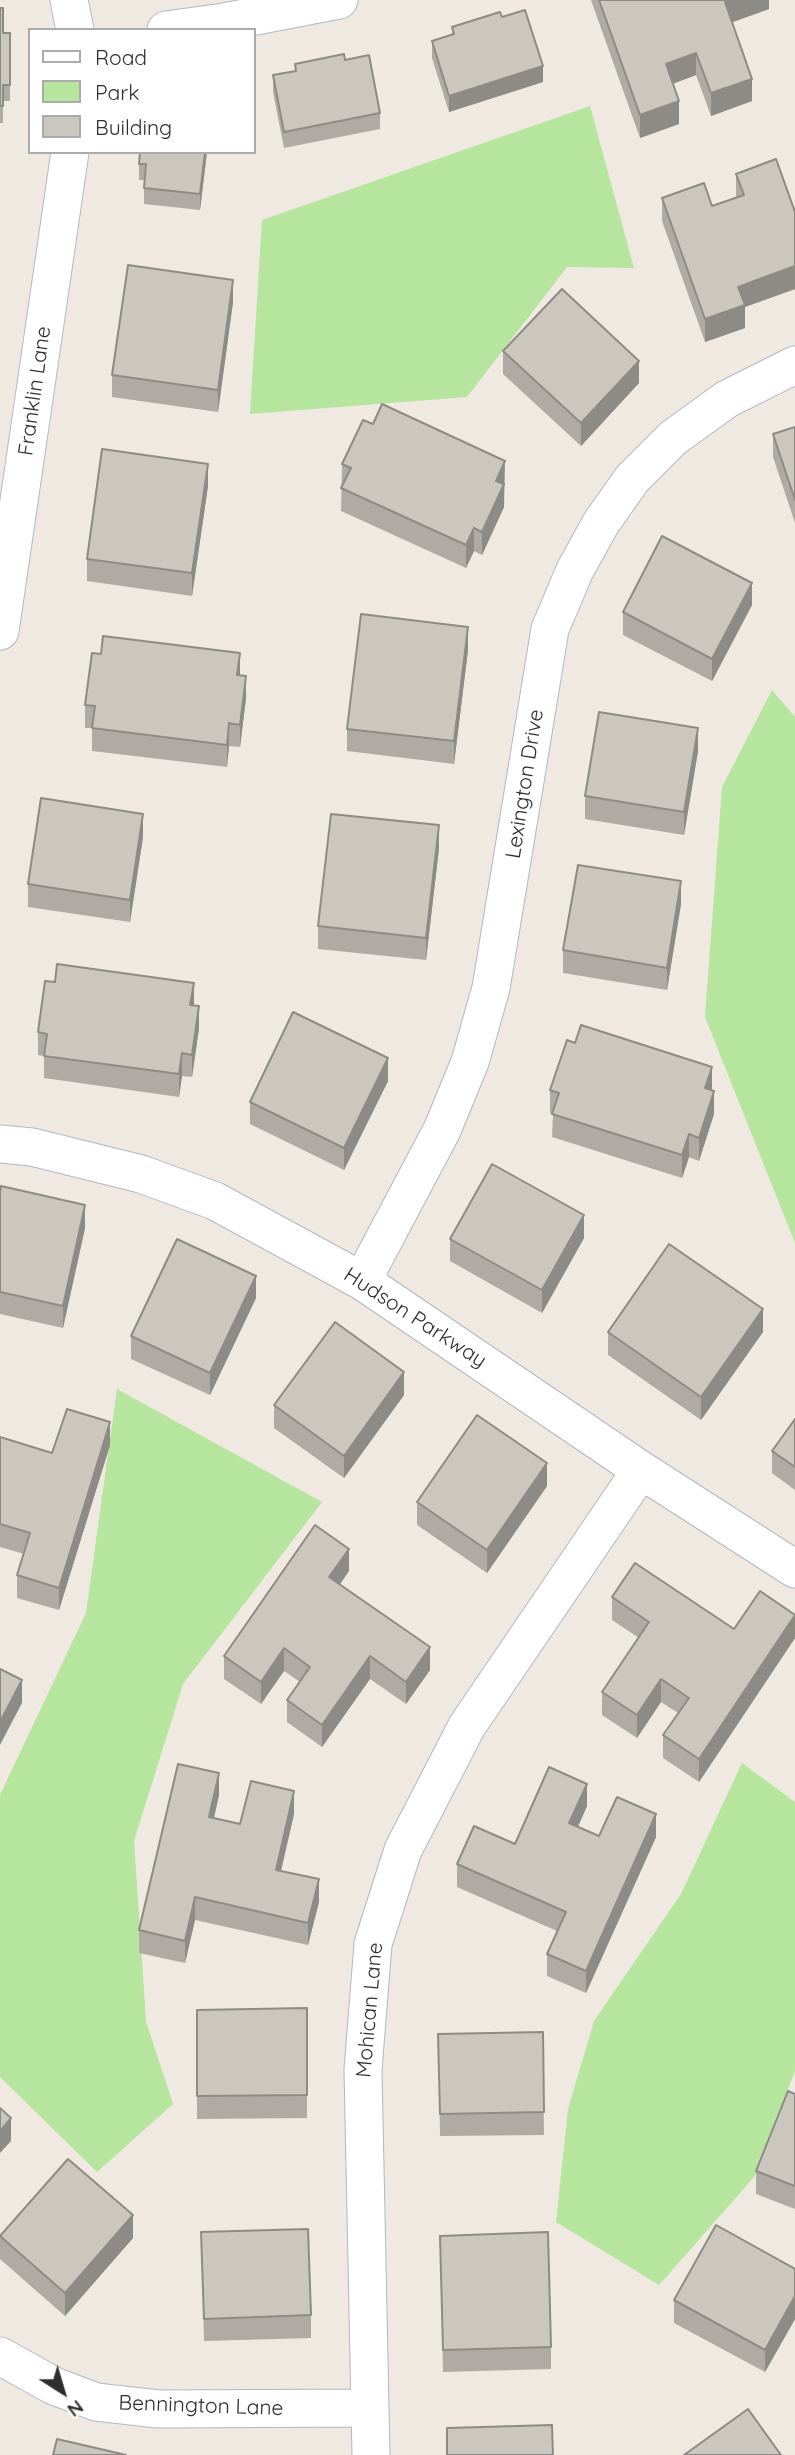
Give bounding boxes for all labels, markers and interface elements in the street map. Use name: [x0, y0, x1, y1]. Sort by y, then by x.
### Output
legend: [28, 28, 256, 154]
text: Road: [95, 44, 147, 70]
text: Park: [95, 79, 139, 105]
text: Building: [95, 114, 172, 140]
street label: Franklin Lane: [13, 325, 57, 457]
street label: Lexington Drive: [501, 708, 549, 860]
street label: Hudson Parkway: [339, 1262, 491, 1374]
street label: Mohican Lane: [352, 1941, 388, 2079]
north arrow: [28, 2357, 98, 2427]
street label: Bennington Lane: [118, 2391, 284, 2421]
text: N: [63, 2395, 88, 2423]

